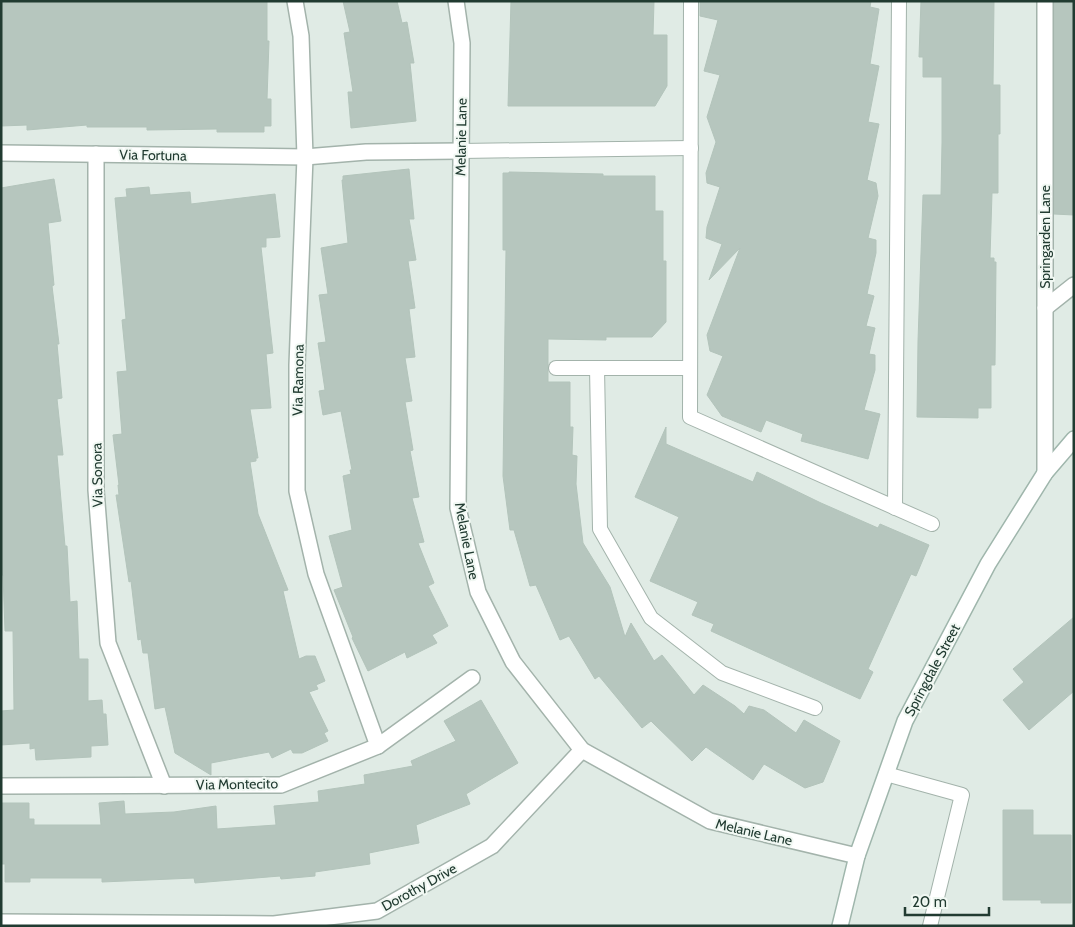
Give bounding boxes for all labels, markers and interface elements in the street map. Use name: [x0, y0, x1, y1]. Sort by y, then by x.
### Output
street label: Melanie Lane: [451, 98, 471, 176]
street label: Via Fortuna: [119, 145, 187, 165]
street label: Springarden Lane: [1036, 185, 1054, 289]
street label: Via Ramona: [288, 344, 308, 416]
street label: Via Sonora: [87, 442, 107, 507]
street label: Melanie Lane: [451, 501, 483, 581]
street label: Springdale Street: [900, 620, 964, 719]
street label: Via Montecito: [196, 774, 279, 794]
street label: Melanie Lane: [714, 814, 794, 850]
street label: Dorothy Drive: [378, 859, 460, 915]
scale bar: [905, 884, 989, 916]
text: 20 m: [912, 893, 947, 911]

